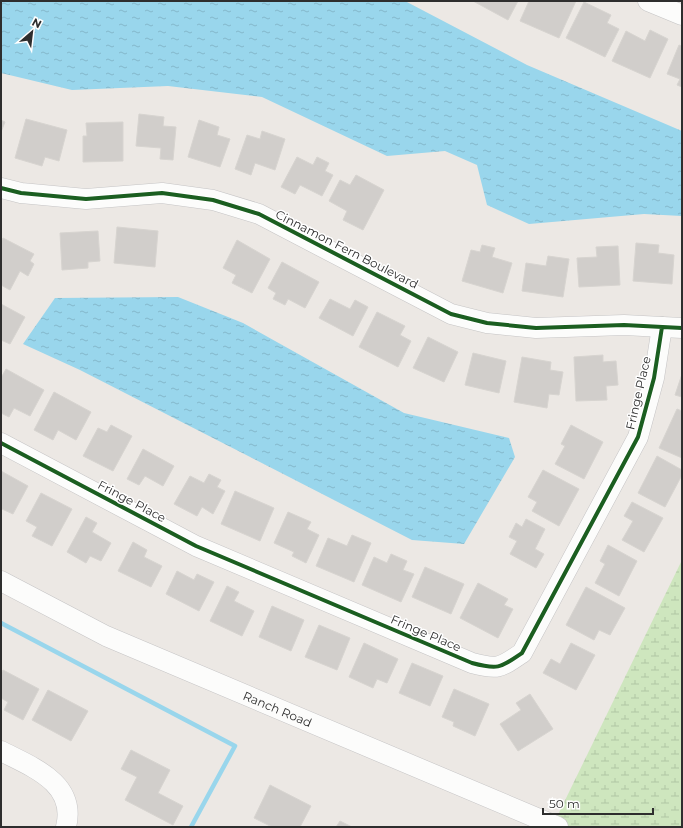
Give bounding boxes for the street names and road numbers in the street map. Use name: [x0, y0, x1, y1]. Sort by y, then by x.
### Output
street label: Cinnamon Fern Boulevard: [273, 206, 421, 292]
street label: Fringe Place: [622, 355, 654, 431]
street label: Fringe Place: [95, 477, 169, 525]
street label: Fringe Place: [389, 611, 463, 655]
street label: Ranch Road: [241, 687, 314, 730]

